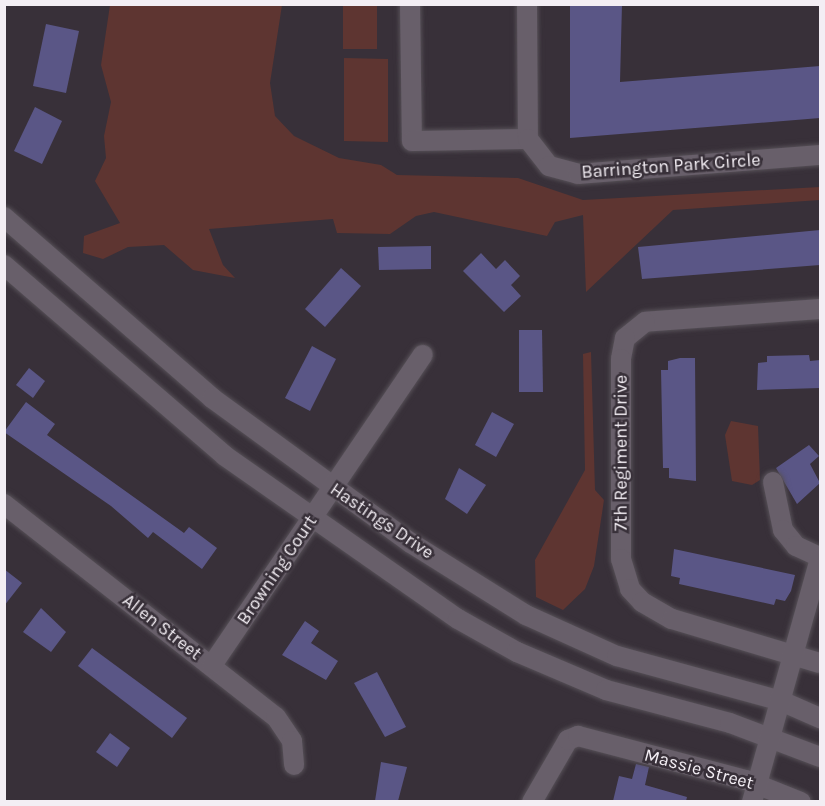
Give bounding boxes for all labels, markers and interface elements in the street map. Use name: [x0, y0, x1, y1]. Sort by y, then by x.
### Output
street label: Barrington Park Circle: [581, 149, 761, 183]
street label: 7th Regiment Drive: [610, 375, 632, 531]
street label: Hastings Drive: [326, 478, 438, 564]
street label: Browning Court: [232, 511, 322, 629]
street label: Allen Street: [118, 589, 206, 665]
street label: Massie Street: [642, 744, 756, 794]

